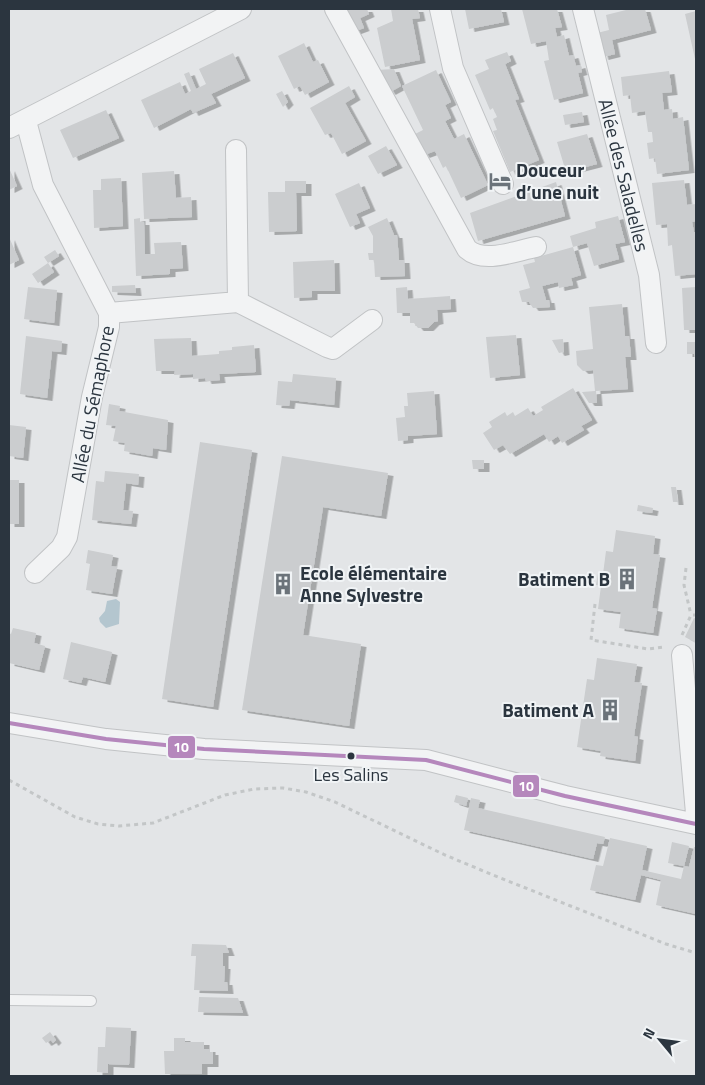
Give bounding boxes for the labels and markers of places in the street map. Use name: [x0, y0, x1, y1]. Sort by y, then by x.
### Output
place label: Douceur d’une nuit: [516, 155, 599, 206]
hotel icon: Douceur d’une nuit: [487, 168, 513, 194]
place label: Ecole élémentaire Anne Sylvestre: [300, 558, 447, 609]
place label: Batiment B: [518, 564, 610, 593]
building icon: Batiment B: [614, 566, 640, 592]
building icon: Ecole élémentaire Anne Sylvestre: [270, 571, 296, 597]
place label: Batiment A: [502, 695, 595, 724]
building icon: Batiment A: [597, 697, 623, 723]
marker: Les Salins: [346, 751, 356, 761]
place label: Les Salins: [314, 761, 388, 788]

